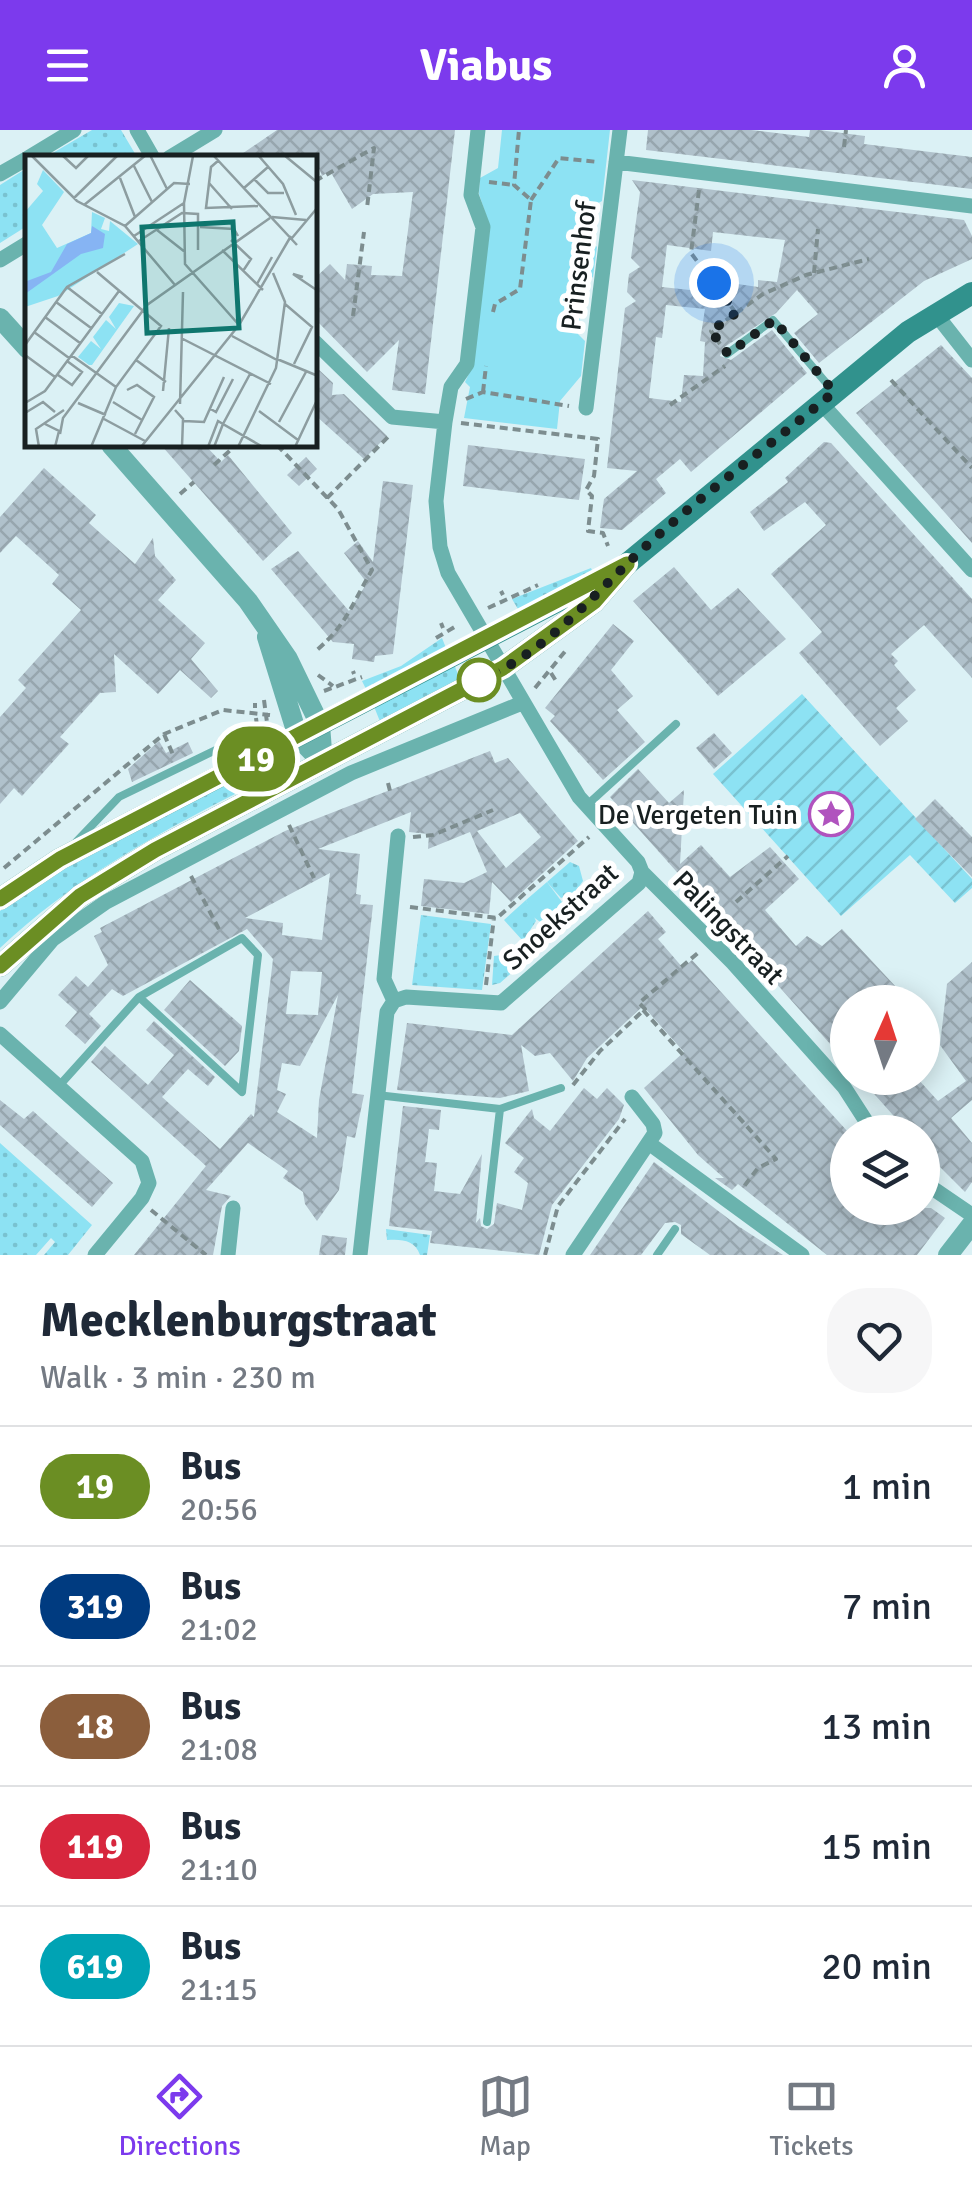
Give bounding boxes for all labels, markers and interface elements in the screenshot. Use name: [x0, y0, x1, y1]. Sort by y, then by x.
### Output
icon: menu: [40, 38, 95, 93]
text: Viabus: [420, 38, 552, 93]
icon: person: [877, 38, 932, 93]
inset map: [25, 155, 318, 448]
street label: Prinsenhof: [554, 198, 604, 333]
your location: [689, 258, 739, 308]
unlabelled marker: [458, 659, 500, 701]
line badge: 19: [211, 726, 301, 792]
text: 19: [237, 738, 275, 781]
place icon: De Vergeten Tuin: [808, 791, 854, 837]
place label: De Vergeten Tuin: [598, 798, 798, 832]
street label: Snoekstraat: [496, 856, 626, 977]
street label: Palingstraat: [666, 864, 791, 992]
north arrow: [830, 985, 940, 1095]
map controls: [830, 985, 940, 1225]
button: layers: [830, 1115, 940, 1225]
button: heart: [827, 1288, 932, 1393]
text: Mecklenburgstraat: [40, 1291, 437, 1350]
text: Walk · 3 min · 230 m: [40, 1358, 316, 1397]
text: Bus: [180, 1443, 241, 1490]
text: 1 min: [842, 1463, 932, 1510]
text: 19: [76, 1465, 114, 1508]
text: 20:56: [180, 1490, 258, 1529]
text: Bus: [180, 1563, 241, 1610]
text: 7 min: [842, 1583, 932, 1630]
text: 319: [67, 1585, 123, 1628]
text: 21:02: [180, 1610, 258, 1649]
text: Bus: [180, 1683, 241, 1730]
text: 13 min: [821, 1703, 932, 1750]
text: 18: [76, 1705, 114, 1748]
text: 21:08: [180, 1730, 258, 1769]
text: Bus: [180, 1803, 241, 1850]
text: 15 min: [821, 1823, 932, 1870]
text: 119: [67, 1825, 123, 1868]
text: 21:10: [180, 1850, 258, 1889]
text: Bus: [180, 1923, 241, 1970]
text: 20 min: [821, 1943, 932, 1990]
text: 619: [67, 1945, 123, 1988]
text: 21:15: [180, 1970, 258, 2009]
tab: Directions: [118, 2069, 241, 2163]
tab: Map: [478, 2069, 533, 2163]
tab: Tickets: [769, 2069, 854, 2163]

